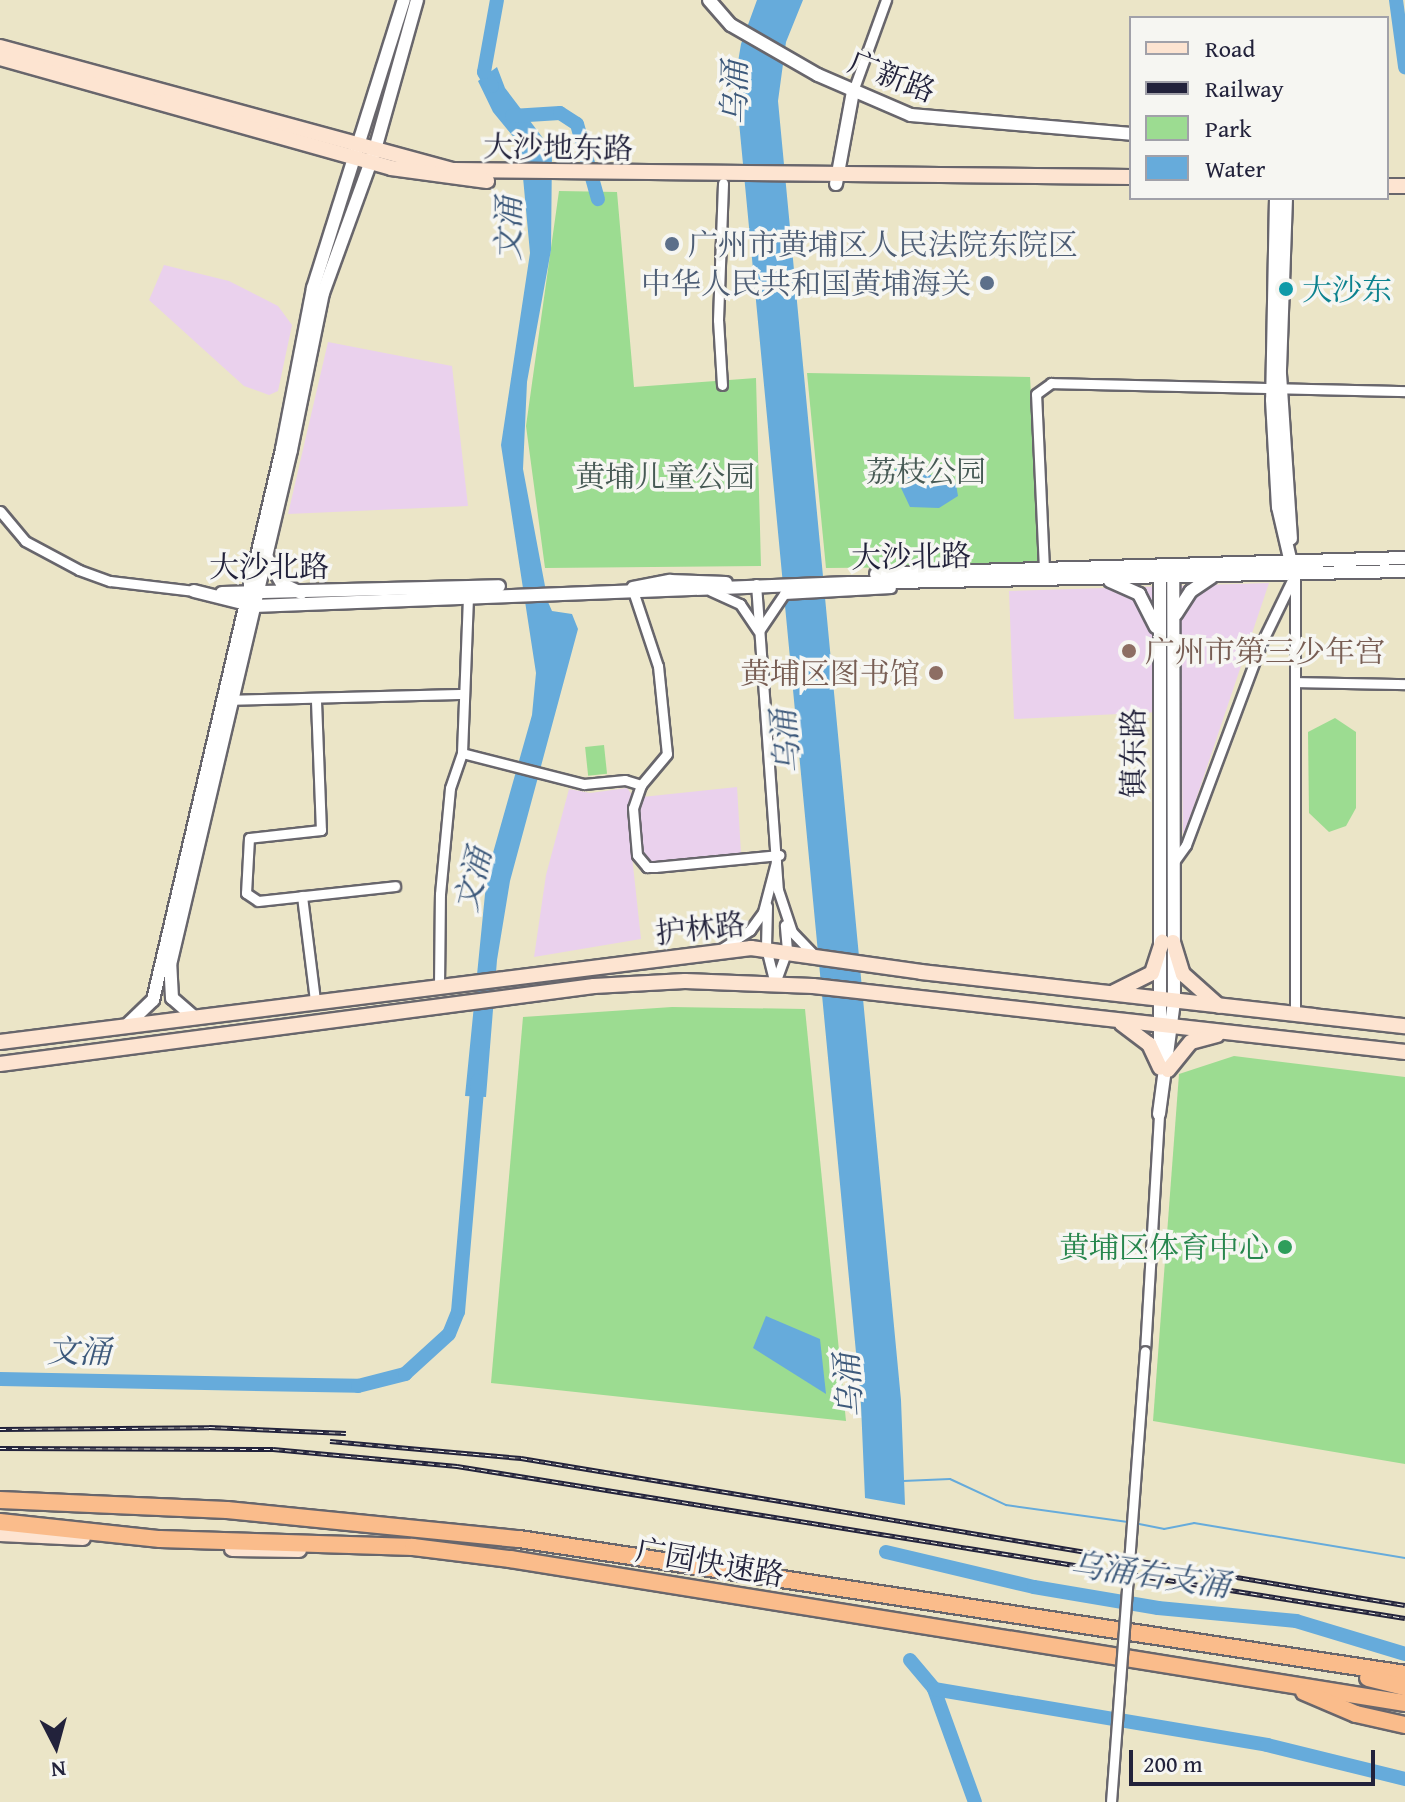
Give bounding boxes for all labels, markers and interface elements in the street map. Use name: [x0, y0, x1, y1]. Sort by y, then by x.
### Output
legend: [1129, 16, 1389, 200]
text: Road: [1205, 31, 1255, 66]
street label: 广新路: [844, 43, 940, 109]
water label: 乌涌: [715, 61, 755, 125]
text: Railway: [1205, 71, 1284, 106]
text: Park: [1205, 111, 1251, 146]
street label: 大沙地东路: [483, 128, 633, 166]
text: Water: [1205, 151, 1265, 186]
water label: 文涌: [489, 197, 529, 261]
place label: 广州市黄埔区人民法院东院区: [688, 226, 1078, 262]
marker: 广州市黄埔区人民法院东院区: [663, 235, 681, 253]
place label: 中华人民共和国黄埔海关: [641, 265, 971, 301]
place label: 大沙东: [1302, 271, 1392, 307]
marker: 中华人民共和国黄埔海关: [978, 274, 996, 292]
marker: 大沙东: [1277, 280, 1295, 298]
park label: 荔枝公园: [866, 453, 986, 489]
park label: 黄埔儿童公园: [575, 458, 755, 494]
street label: 大沙北路: [851, 537, 971, 575]
street label: 大沙北路: [209, 548, 329, 584]
place label: 广州市第三少年宫: [1145, 633, 1385, 669]
marker: 广州市第三少年宫: [1120, 642, 1138, 660]
place label: 黄埔区图书馆: [740, 655, 920, 691]
marker: 黄埔区图书馆: [927, 664, 945, 682]
water label: 乌涌: [764, 708, 808, 776]
street label: 镇东路: [1115, 708, 1151, 798]
water label: 文涌: [447, 844, 499, 916]
street label: 护林路: [653, 905, 747, 951]
place label: 黄埔区体育中心: [1059, 1229, 1269, 1265]
marker: 黄埔区体育中心: [1276, 1238, 1294, 1256]
water label: 文涌: [47, 1332, 111, 1372]
water label: 乌涌: [828, 1353, 870, 1419]
street label: 广园快速路: [633, 1531, 787, 1593]
water label: 乌涌右支涌: [1068, 1545, 1232, 1605]
north arrow: [16, 1706, 96, 1786]
scale bar: [1133, 1734, 1379, 1784]
text: 200 m: [1143, 1746, 1203, 1781]
text: N: [50, 1753, 68, 1787]

